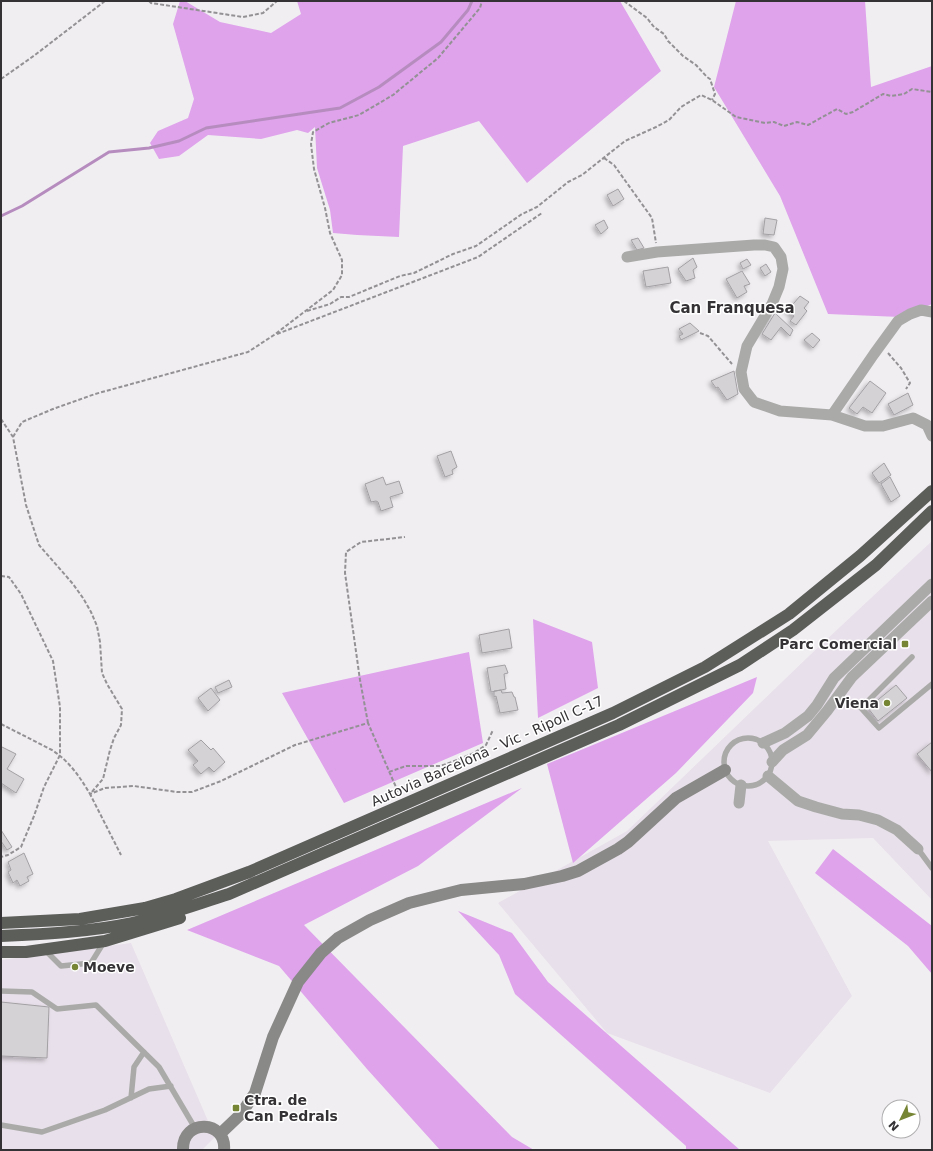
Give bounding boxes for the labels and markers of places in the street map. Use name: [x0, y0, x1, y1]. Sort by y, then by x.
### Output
place label: Parc Comercial: [779, 636, 897, 652]
marker: Parc Comercial: [900, 639, 910, 649]
place label: Viena: [835, 695, 879, 711]
marker: Viena: [882, 698, 892, 708]
place label: Moeve: [83, 959, 135, 975]
marker: Moeve: [70, 962, 80, 972]
place label: Ctra. de Can Pedrals: [244, 1092, 338, 1124]
marker: Ctra. de Can Pedrals: [231, 1103, 241, 1113]

